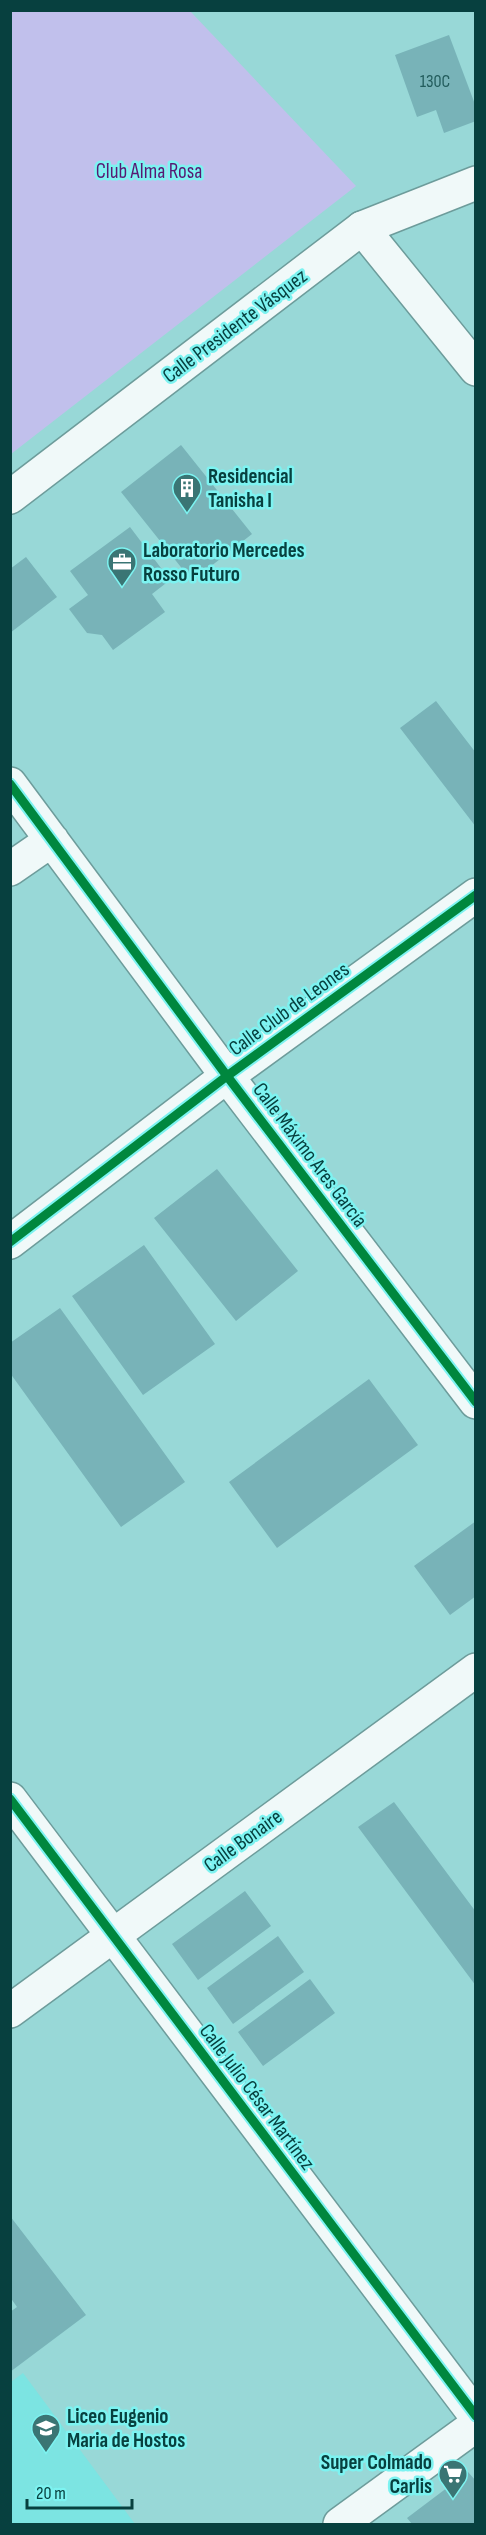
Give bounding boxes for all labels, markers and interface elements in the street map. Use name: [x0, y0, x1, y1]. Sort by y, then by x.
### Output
house number: 130C: [420, 71, 450, 92]
park label: Club Alma Rosa: [96, 159, 202, 184]
street label: Calle Presidente Vásquez: [158, 263, 312, 388]
place label: Residencial Tanisha I: [208, 464, 293, 513]
building icon: Residencial Tanisha I: [171, 472, 203, 514]
place label: Laboratorio Mercedes Rosso Futuro: [143, 538, 305, 587]
office icon: Laboratorio Mercedes Rosso Futuro: [106, 546, 138, 588]
street label: Calle Club de Leones: [224, 957, 354, 1061]
street label: Calle Máximo Ares García: [248, 1078, 372, 1232]
street label: Calle Bonaire: [199, 1804, 287, 1878]
street label: Calle Julio César Martínez: [194, 2019, 320, 2175]
place label: Liceo Eugenio Maria de Hostos: [67, 2404, 185, 2453]
school or university icon: Liceo Eugenio Maria de Hostos: [30, 2412, 62, 2454]
place label: Super Colmado Carlis: [321, 2450, 432, 2499]
supermarket icon: Super Colmado Carlis: [437, 2458, 469, 2500]
scale bar: [27, 2472, 132, 2510]
text: 20 m: [36, 2483, 66, 2504]

